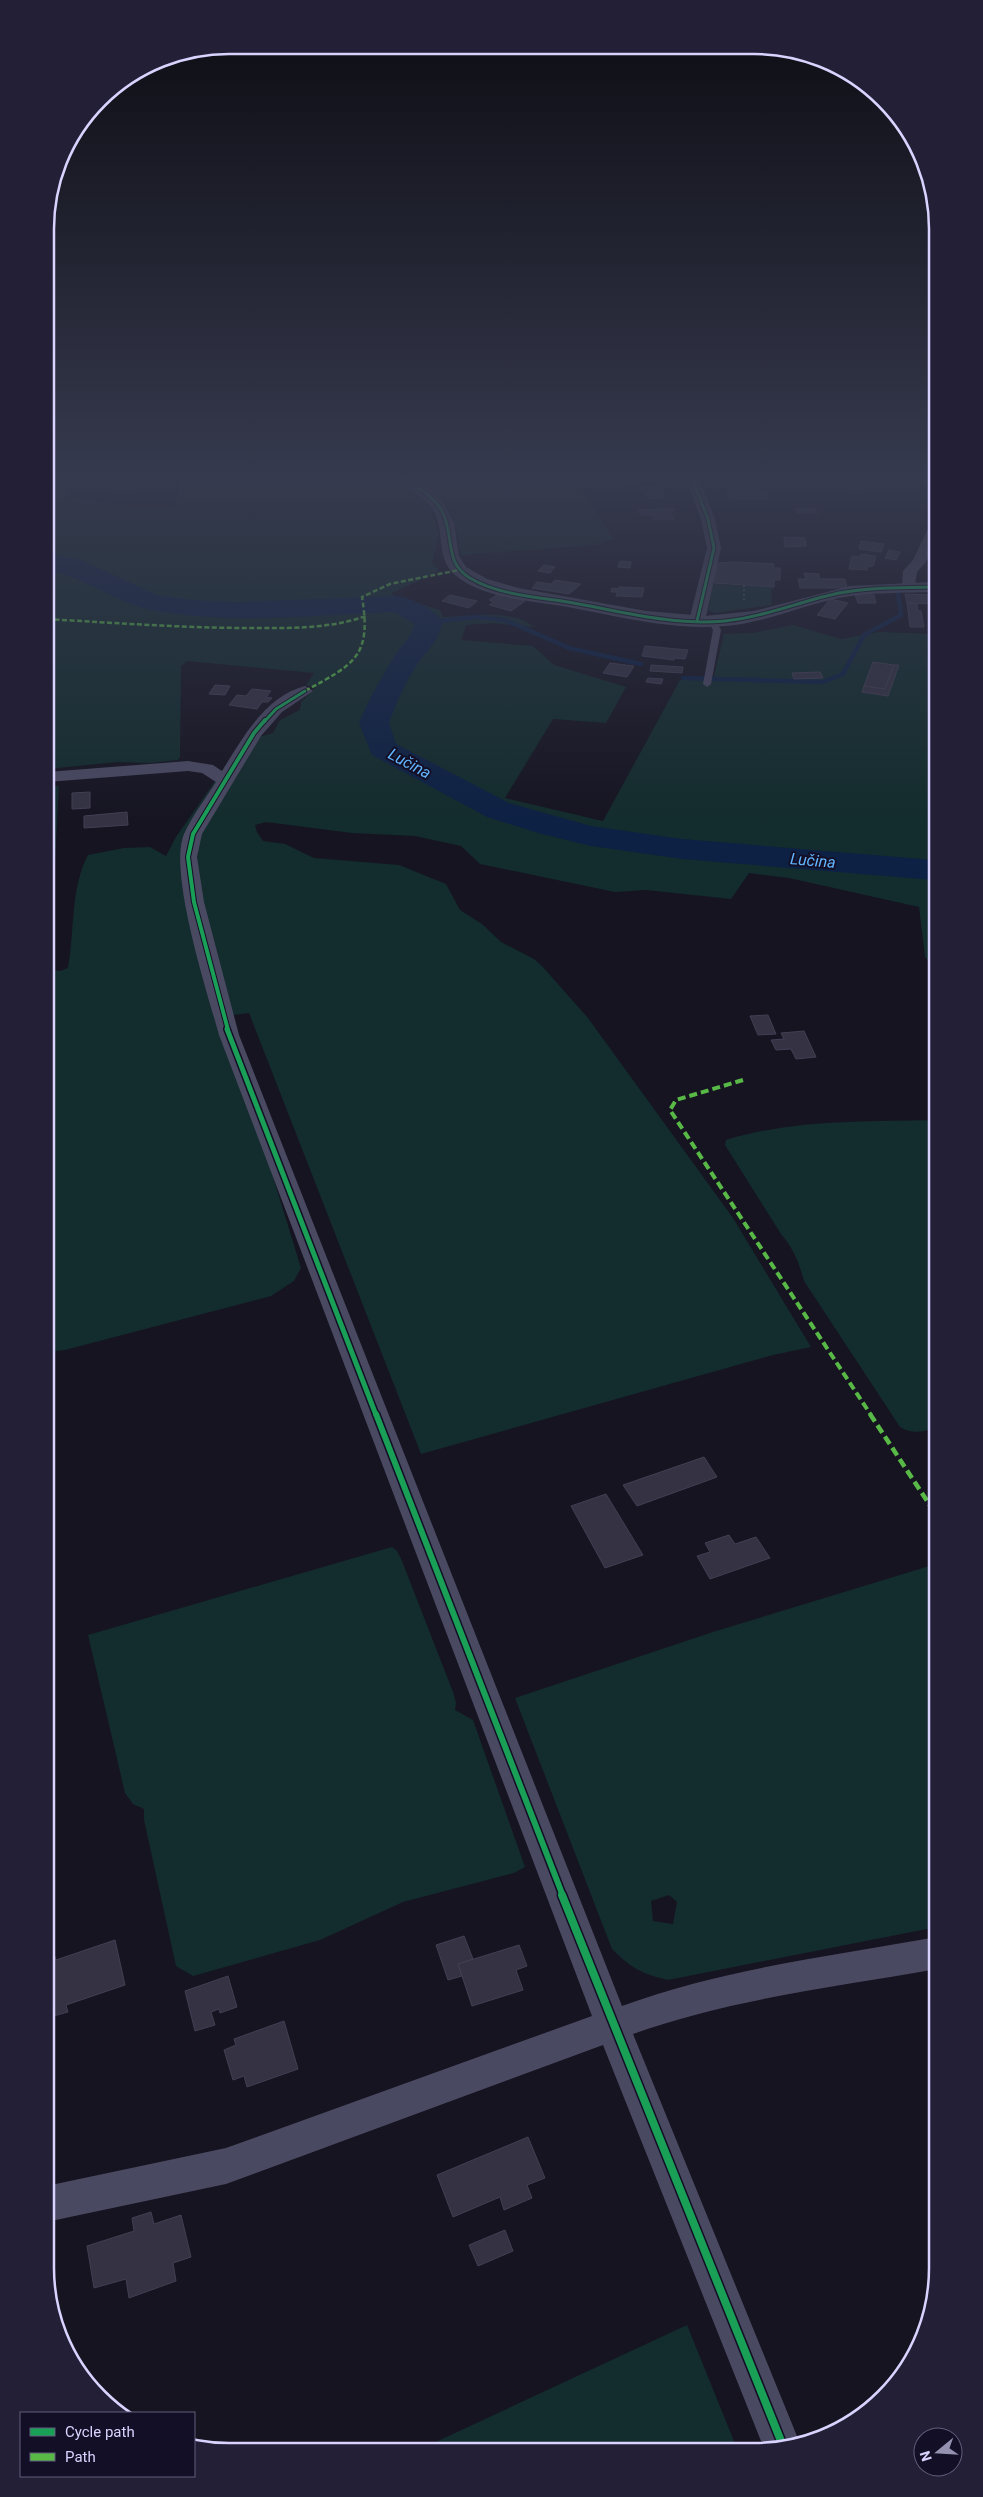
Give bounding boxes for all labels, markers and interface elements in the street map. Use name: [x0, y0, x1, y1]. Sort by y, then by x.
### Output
water label: Lučina: [385, 744, 434, 783]
water label: Lučina: [789, 849, 836, 872]
legend: [20, 2412, 195, 2477]
text: Cycle path: [65, 2423, 135, 2441]
north arrow: [913, 2427, 963, 2477]
text: Path: [65, 2448, 96, 2466]
text: N: [916, 2449, 935, 2463]

